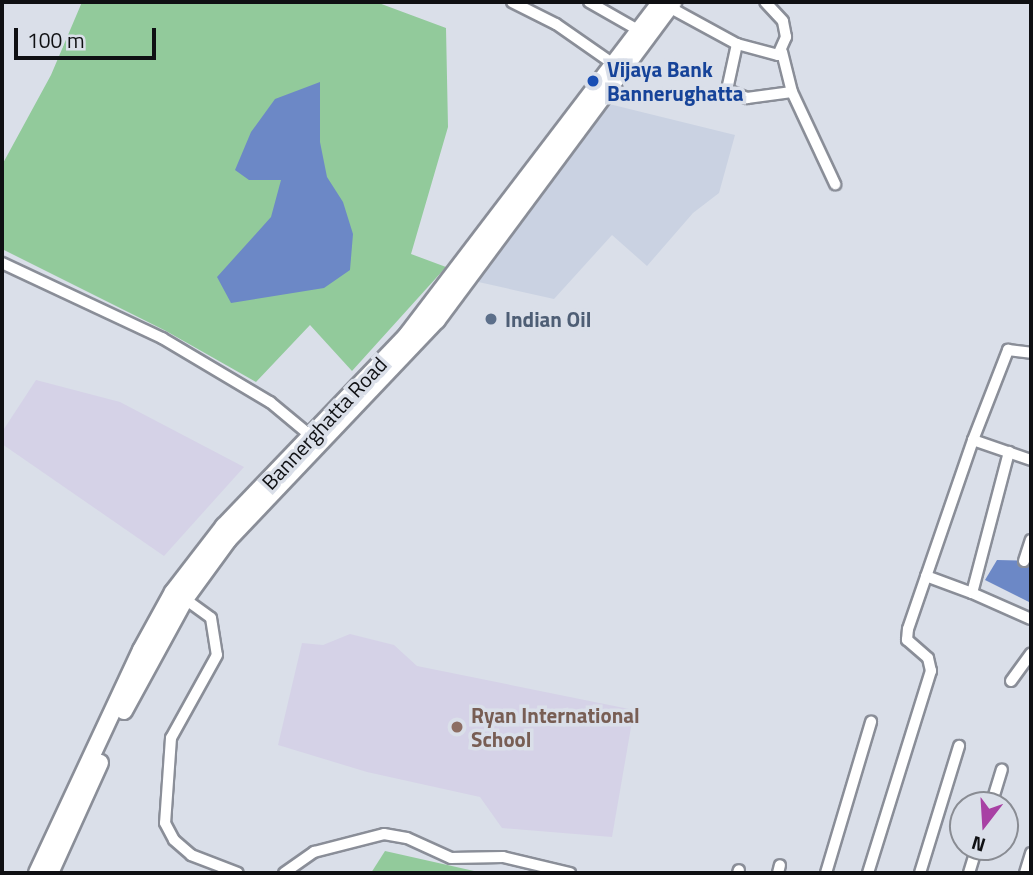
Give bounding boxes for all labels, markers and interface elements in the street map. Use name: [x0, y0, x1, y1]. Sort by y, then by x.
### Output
scale bar: [18, 14, 159, 58]
text: 100 m: [27, 24, 84, 56]
place label: Vijaya Bank Bannerughatta: [607, 56, 743, 106]
marker: Vijaya Bank Bannerughatta: [585, 73, 601, 89]
place label: Indian Oil: [505, 306, 591, 332]
marker: Indian Oil: [483, 311, 499, 327]
street label: Bannerghatta Road: [256, 352, 392, 494]
place label: Ryan International School: [471, 702, 640, 752]
marker: Ryan International School: [449, 719, 465, 735]
north arrow: [949, 791, 1019, 861]
text: N: [968, 829, 989, 860]

